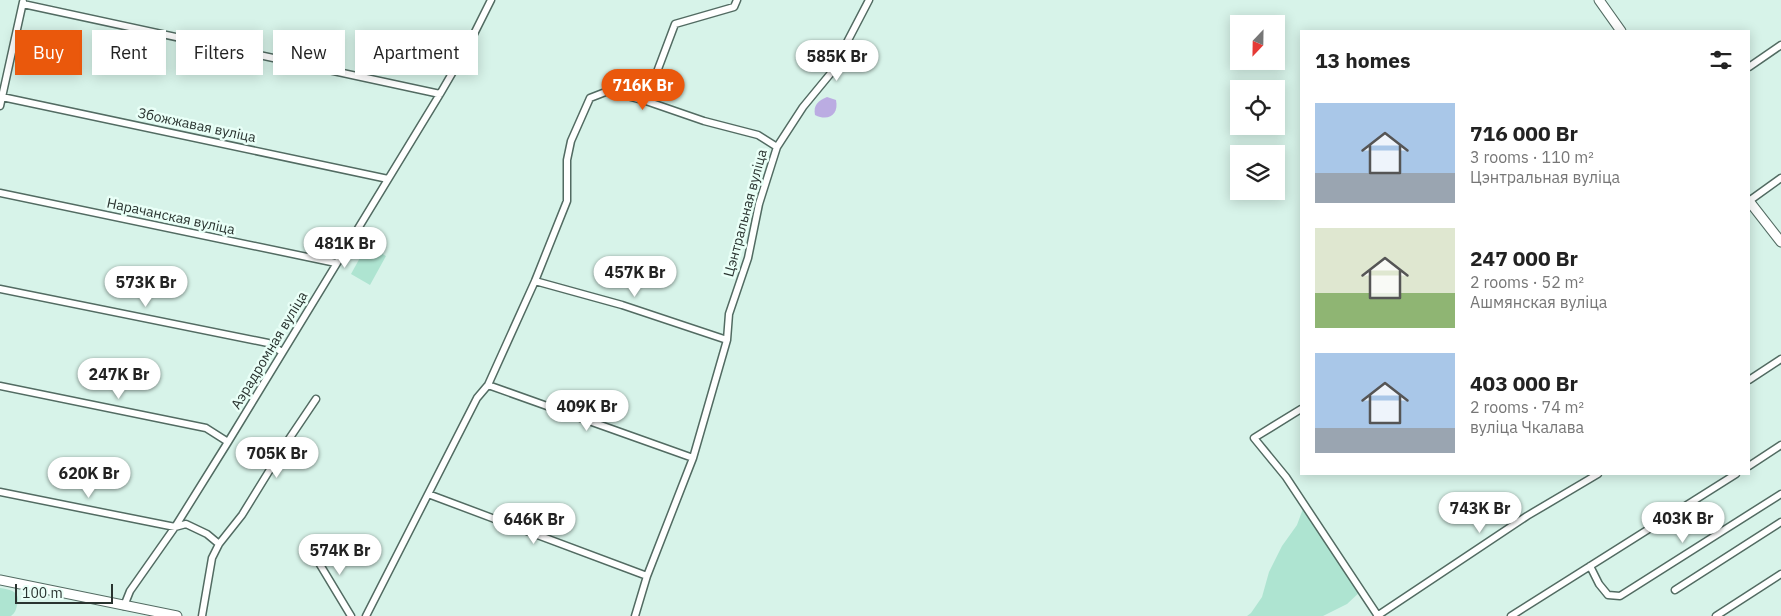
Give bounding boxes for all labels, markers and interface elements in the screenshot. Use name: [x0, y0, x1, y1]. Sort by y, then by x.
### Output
north arrow: [1230, 15, 1285, 70]
map controls: [1230, 15, 1285, 200]
chip: Buy: [15, 30, 82, 75]
chip: Rent: [92, 30, 166, 75]
chip: Filters: [176, 30, 263, 75]
chip: New: [273, 30, 345, 75]
chip: Apartment: [355, 30, 478, 75]
pin: 585K Br: [791, 39, 883, 82]
text: 585K Br: [807, 46, 867, 66]
text: 13 homes: [1315, 46, 1411, 74]
icon: filters: [1707, 46, 1735, 74]
pin: 716K Br: [597, 68, 689, 111]
text: 716K Br: [613, 75, 673, 95]
button: locate: [1230, 80, 1285, 135]
street label: Збожжавая вуліца: [136, 104, 258, 146]
text: 716 000 Br: [1470, 119, 1578, 147]
icon: home: [1355, 123, 1415, 183]
button: layers: [1230, 145, 1285, 200]
street label: Цэнтральная вуліца: [719, 147, 771, 279]
text: 3 rooms · 110 m²: [1470, 147, 1594, 167]
text: Цэнтральная вуліца: [1470, 167, 1620, 187]
street label: Нарачанская вуліца: [105, 194, 237, 238]
pin: 481K Br: [299, 226, 391, 269]
text: 481K Br: [315, 233, 375, 253]
text: 247 000 Br: [1470, 244, 1578, 272]
icon: home: [1355, 248, 1415, 308]
pin: 457K Br: [589, 256, 681, 298]
text: 457K Br: [605, 262, 665, 282]
pin: 573K Br: [100, 266, 192, 308]
text: 573K Br: [116, 272, 176, 292]
text: 2 rooms · 52 m²: [1470, 272, 1584, 292]
street label: Аэрадромная вуліца: [227, 287, 312, 412]
text: Ашмянская вуліца: [1470, 292, 1607, 312]
pin: 247K Br: [73, 358, 165, 400]
text: 247K Br: [89, 364, 149, 384]
text: 403 000 Br: [1470, 369, 1578, 397]
icon: home: [1355, 373, 1415, 433]
pin: 409K Br: [541, 390, 633, 432]
text: 409K Br: [557, 396, 617, 416]
text: 2 rooms · 74 m²: [1470, 397, 1584, 417]
text: вуліца Чкалава: [1470, 417, 1584, 437]
pin: 705K Br: [231, 436, 323, 479]
text: 705K Br: [247, 443, 307, 463]
pin: 620K Br: [43, 456, 135, 499]
text: 620K Br: [59, 463, 119, 483]
pin: 743K Br: [1434, 492, 1526, 534]
text: 743K Br: [1450, 498, 1510, 518]
pin: 646K Br: [488, 502, 580, 545]
pin: 403K Br: [1637, 502, 1729, 544]
text: 403K Br: [1653, 508, 1713, 528]
text: 646K Br: [504, 509, 564, 529]
pin: 574K Br: [294, 534, 386, 576]
text: 574K Br: [310, 540, 370, 560]
scale bar: [15, 581, 112, 604]
text: 100 m: [22, 584, 63, 602]

